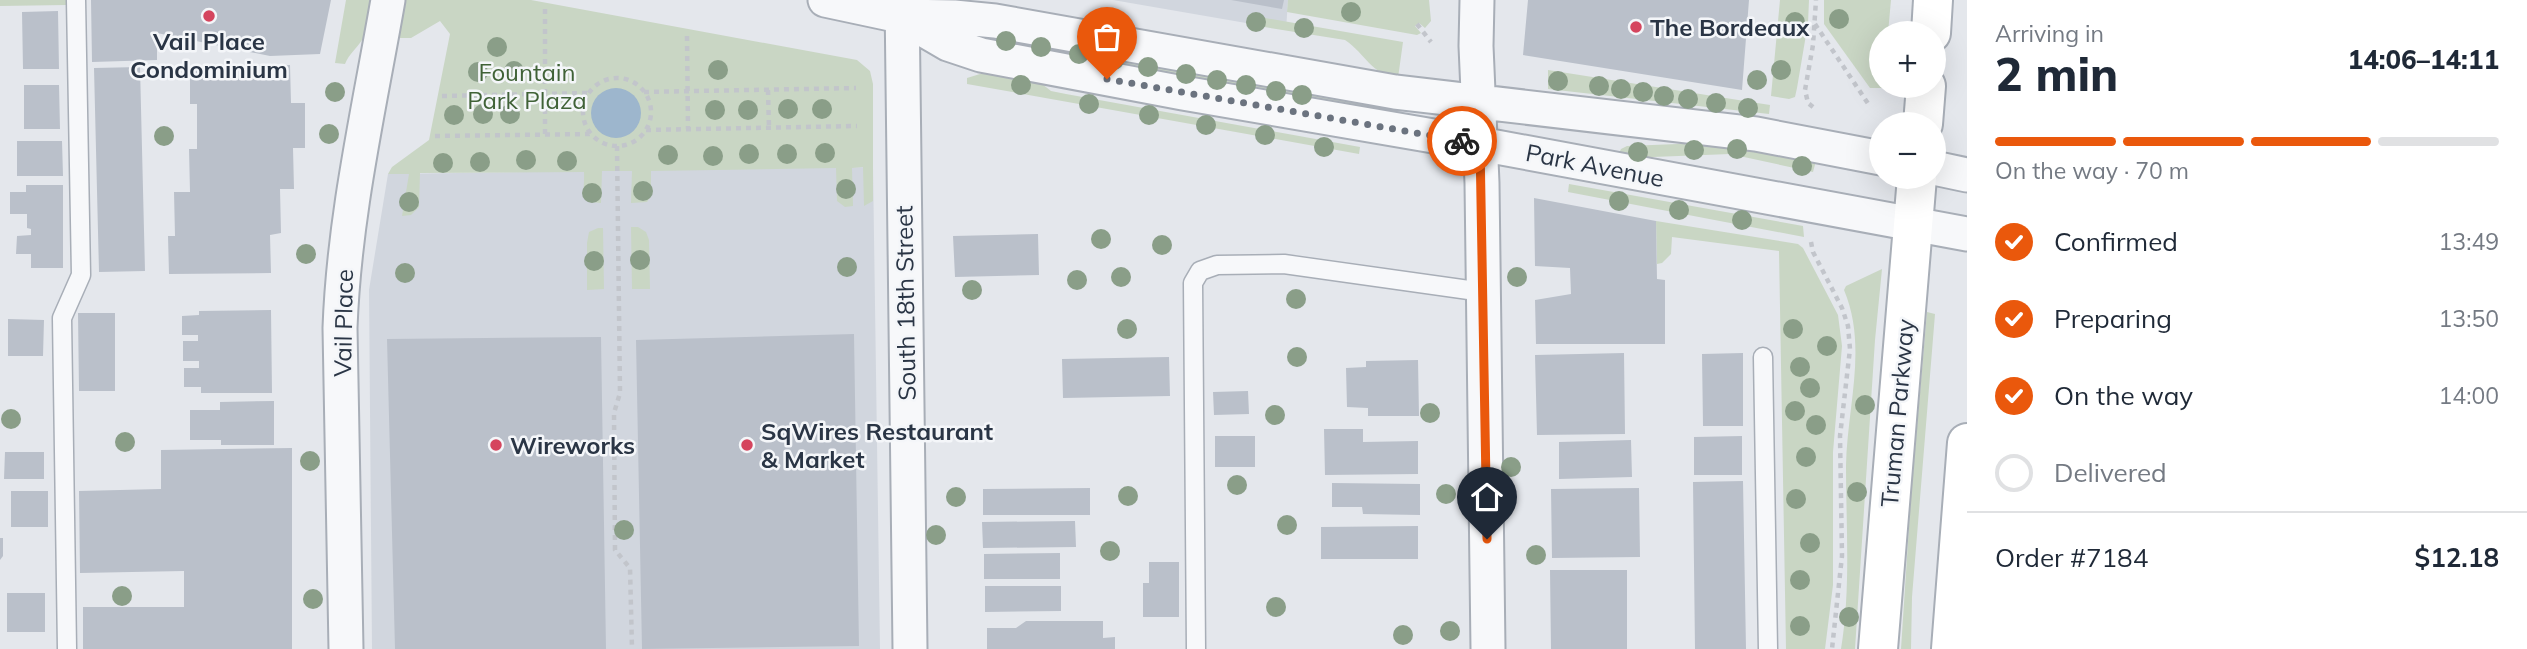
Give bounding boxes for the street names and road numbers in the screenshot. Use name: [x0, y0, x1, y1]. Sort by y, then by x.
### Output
street label: Park Avenue: [1523, 137, 1667, 193]
street label: South 18th Street: [888, 205, 922, 401]
street label: Vail Place: [327, 269, 359, 377]
street label: Truman Parkway: [1874, 317, 1920, 508]

